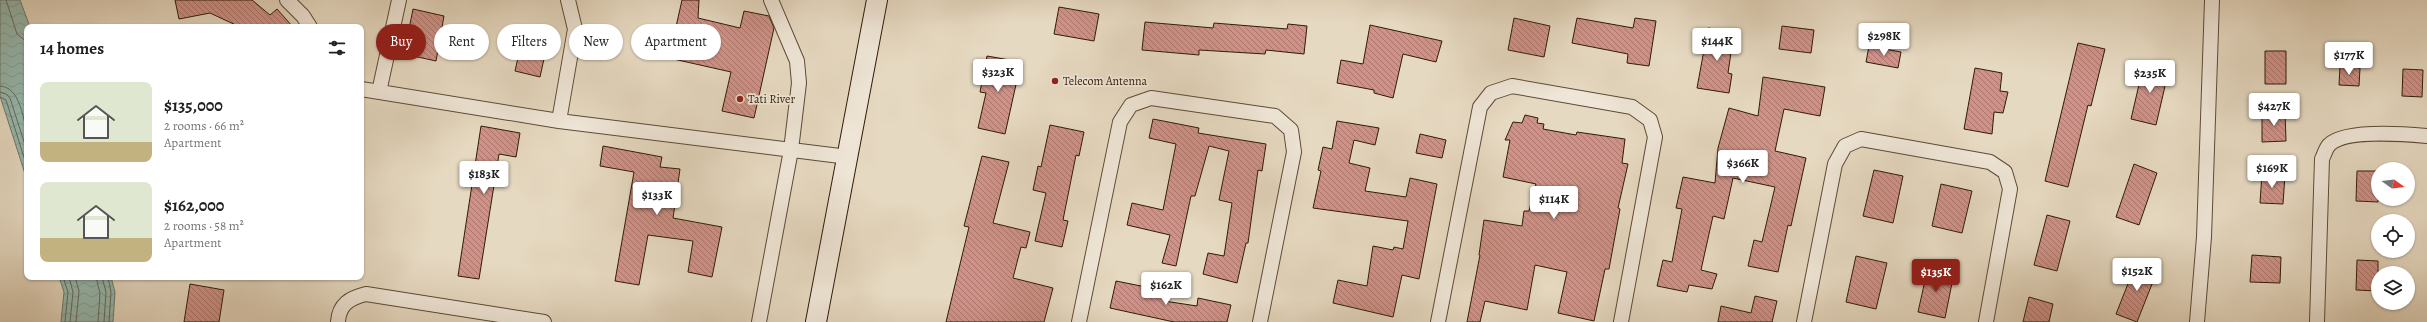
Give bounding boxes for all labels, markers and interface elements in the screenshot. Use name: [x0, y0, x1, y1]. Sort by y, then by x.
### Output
pin: $298K: [1856, 23, 1912, 57]
chip: Buy: [376, 24, 426, 60]
chip: Rent: [434, 24, 489, 60]
chip: Filters: [497, 24, 561, 60]
chip: New: [569, 24, 623, 60]
chip: Apartment: [631, 24, 721, 60]
text: $298K: [1867, 27, 1901, 44]
pin: $144K: [1689, 28, 1745, 62]
text: $144K: [1701, 32, 1733, 49]
text: 14 homes: [40, 37, 104, 60]
icon: filters: [326, 37, 348, 59]
pin: $177K: [2321, 42, 2377, 76]
text: $177K: [2334, 46, 2364, 63]
pin: $323K: [970, 59, 1026, 93]
pin: $235K: [2122, 60, 2178, 94]
text: $323K: [982, 63, 1014, 80]
text: $235K: [2134, 64, 2166, 81]
place label: Telecom Antenna: [1063, 73, 1148, 89]
marker: Telecom Antenna: [1050, 76, 1060, 86]
place label: Tati River: [748, 91, 795, 107]
pin: $427K: [2246, 93, 2302, 127]
text: $135,000: [164, 94, 223, 117]
marker: Tati River: [735, 94, 745, 104]
text: $427K: [2258, 97, 2290, 114]
icon: home: [72, 98, 120, 146]
text: 2 rooms · 66 m²: [164, 117, 244, 134]
text: Apartment: [164, 134, 222, 151]
pin: $366K: [1715, 150, 1771, 184]
text: $366K: [1727, 154, 1759, 171]
pin: $169K: [2244, 155, 2300, 189]
text: $169K: [2256, 159, 2288, 176]
pin: $183K: [456, 161, 512, 195]
north arrow: [2371, 162, 2415, 206]
map controls: [2371, 162, 2415, 310]
text: $183K: [468, 165, 500, 182]
pin: $133K: [629, 182, 685, 216]
text: $133K: [642, 186, 672, 203]
pin: $114K: [1526, 186, 1582, 220]
text: $114K: [1539, 190, 1569, 207]
text: $162,000: [164, 194, 224, 217]
icon: home: [72, 198, 120, 246]
button: locate: [2371, 214, 2415, 258]
text: 2 rooms · 58 m²: [164, 217, 244, 234]
text: Apartment: [164, 234, 222, 251]
pin: $152K: [2109, 258, 2165, 292]
pin: $135K: [1908, 259, 1964, 293]
text: $152K: [2121, 262, 2153, 279]
text: $135K: [1921, 263, 1951, 280]
button: layers: [2371, 266, 2415, 310]
pin: $162K: [1138, 272, 1194, 306]
text: $162K: [1150, 276, 1182, 293]

